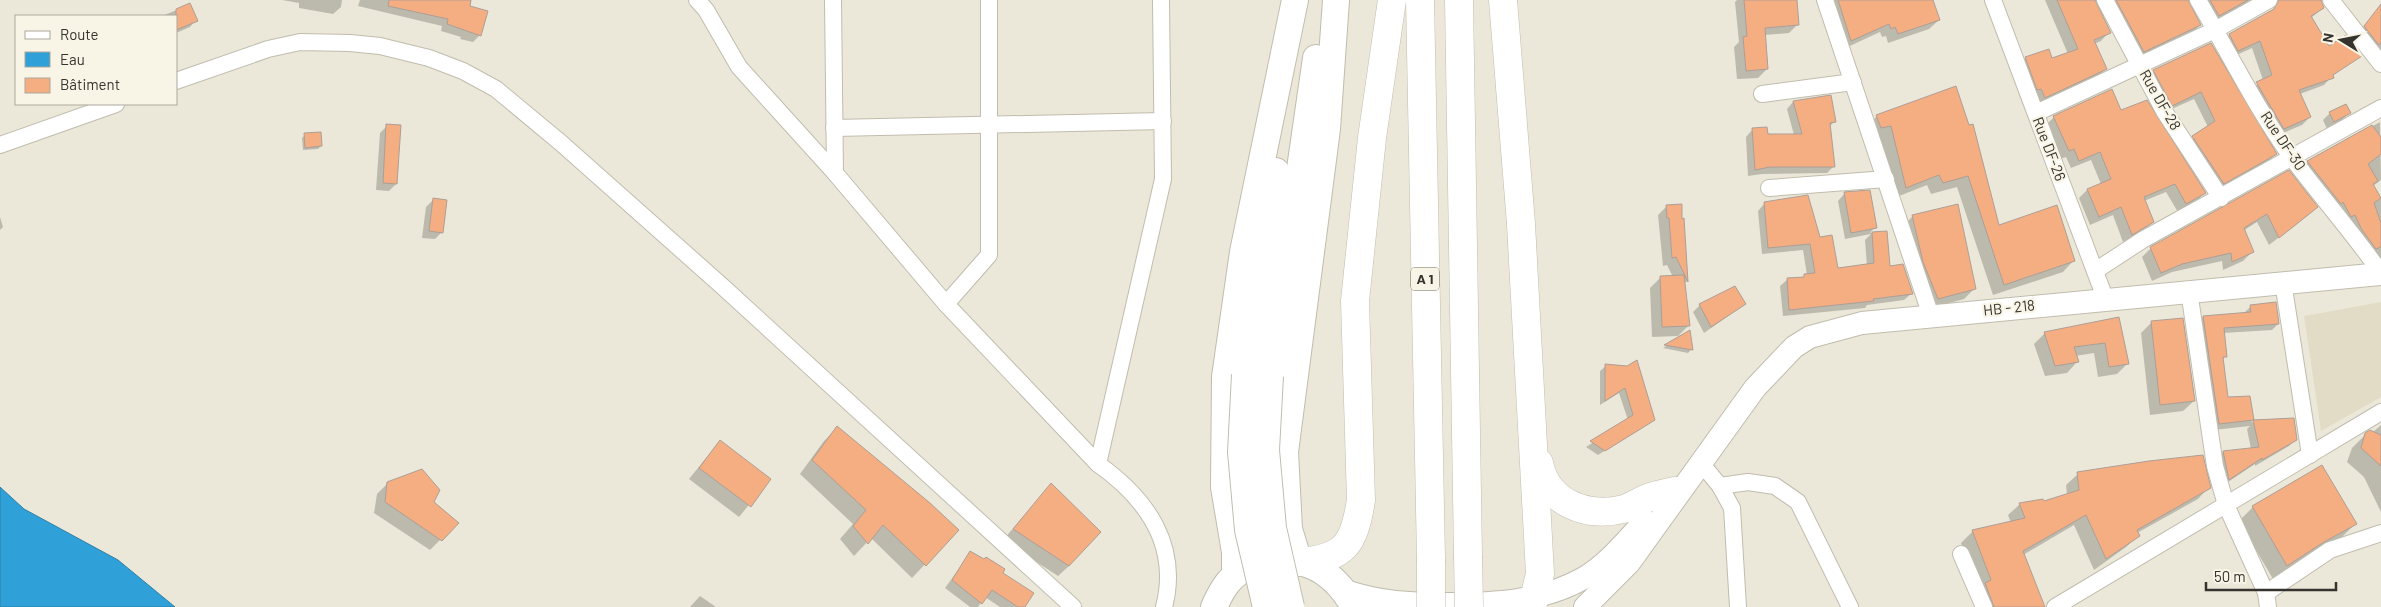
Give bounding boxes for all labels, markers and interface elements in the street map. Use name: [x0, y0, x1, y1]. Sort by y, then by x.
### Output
legend: [15, 15, 178, 105]
north arrow: [2316, 15, 2366, 65]
text: Route: [60, 25, 99, 43]
text: N: [2319, 32, 2337, 44]
text: Eau: [60, 50, 85, 68]
street label: Rue DF-28: [2136, 66, 2185, 133]
text: Bâtiment: [60, 75, 120, 93]
street label: Rue DF-30: [2257, 107, 2310, 173]
street label: Rue DF-26: [2030, 114, 2070, 183]
road number: A 1: [1411, 268, 1439, 290]
street label: HB - 218: [1982, 295, 2036, 319]
scale bar: [2206, 560, 2336, 592]
text: 50 m: [2214, 567, 2246, 585]

